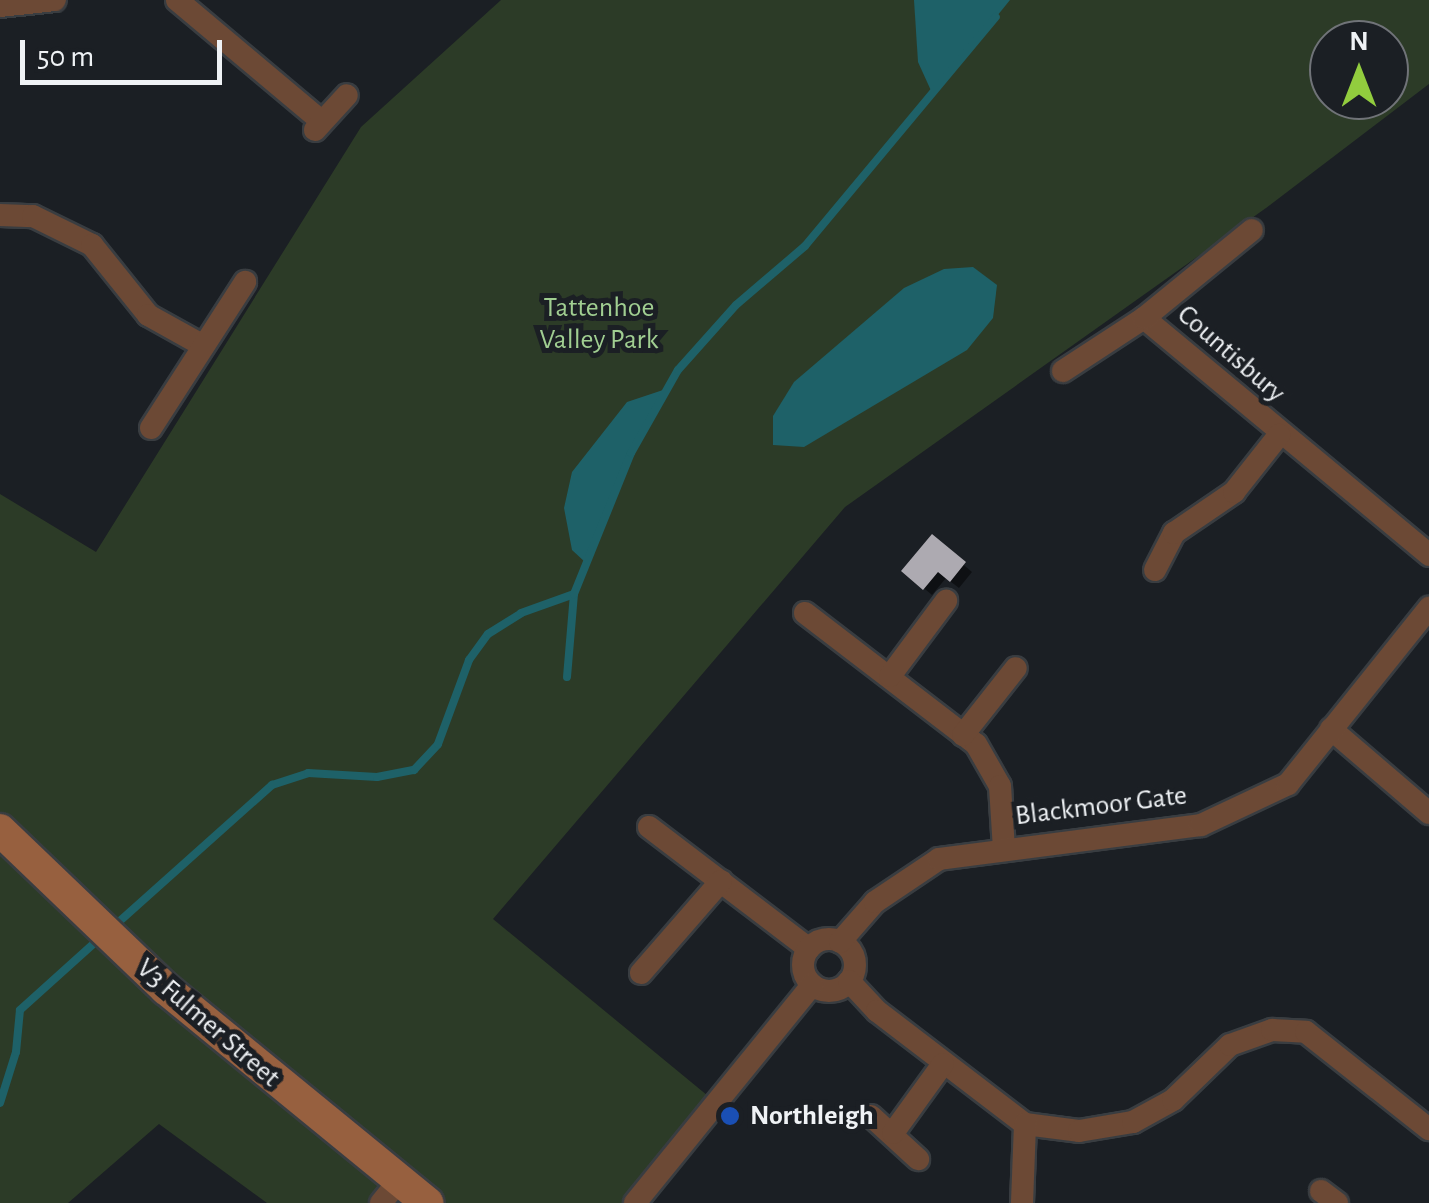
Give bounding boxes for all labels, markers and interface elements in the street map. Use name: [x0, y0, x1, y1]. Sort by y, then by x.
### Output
scale bar: [25, 20, 228, 82]
north arrow: [1309, 20, 1409, 120]
text: N: [1349, 28, 1369, 56]
text: 50 m: [37, 42, 94, 72]
park label: Tattenhoe Valley Park: [540, 291, 658, 357]
street label: Countisbury: [1170, 298, 1292, 410]
street label: Blackmoor Gate: [1013, 779, 1189, 833]
street label: V3 Fulmer Street: [129, 952, 287, 1094]
place label: Northleigh: [750, 1099, 874, 1133]
marker: Northleigh: [719, 1105, 741, 1127]

